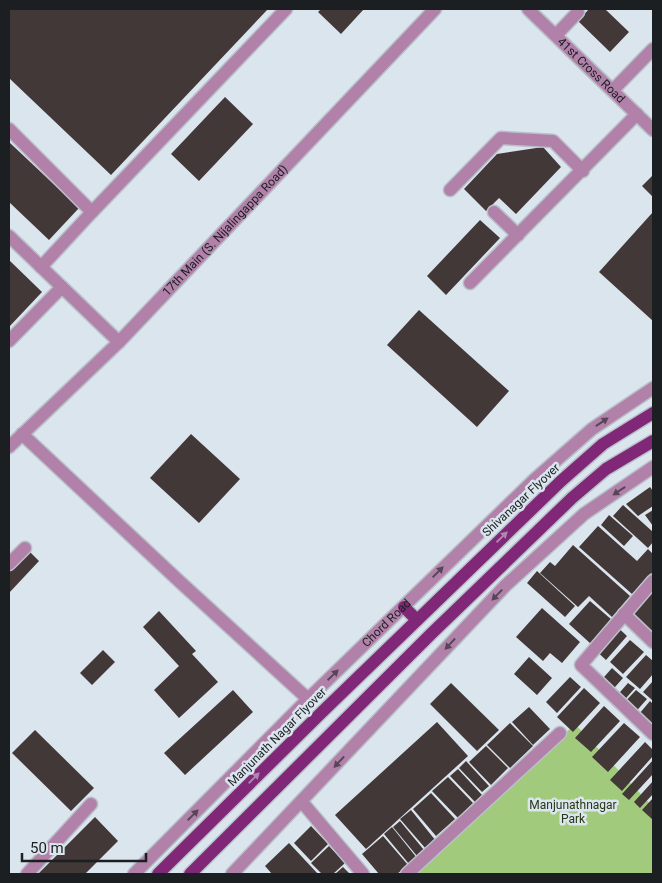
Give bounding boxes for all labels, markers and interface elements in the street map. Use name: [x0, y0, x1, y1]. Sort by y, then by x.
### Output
street label: 41st Cross Road: [555, 35, 628, 106]
street label: 17th Main (S. Nijalingappa Road): [160, 162, 290, 299]
one-way arrow: [596, 417, 609, 427]
street label: Shivanagar Flyover: [479, 461, 563, 539]
one-way arrow: [612, 486, 626, 496]
one-way arrow: [495, 531, 507, 543]
one-way arrow: [432, 567, 444, 579]
one-way arrow: [491, 588, 503, 600]
street label: Chord Road: [359, 596, 414, 650]
one-way arrow: [444, 638, 456, 650]
one-way arrow: [326, 669, 338, 681]
street label: Manjunath Nagar Flyover: [225, 685, 329, 789]
one-way arrow: [333, 756, 345, 768]
one-way arrow: [248, 773, 260, 785]
park label: Manjunathnagar Park: [529, 798, 617, 826]
one-way arrow: [187, 809, 199, 821]
scale bar: [22, 830, 146, 862]
text: 50 m: [30, 839, 64, 857]

